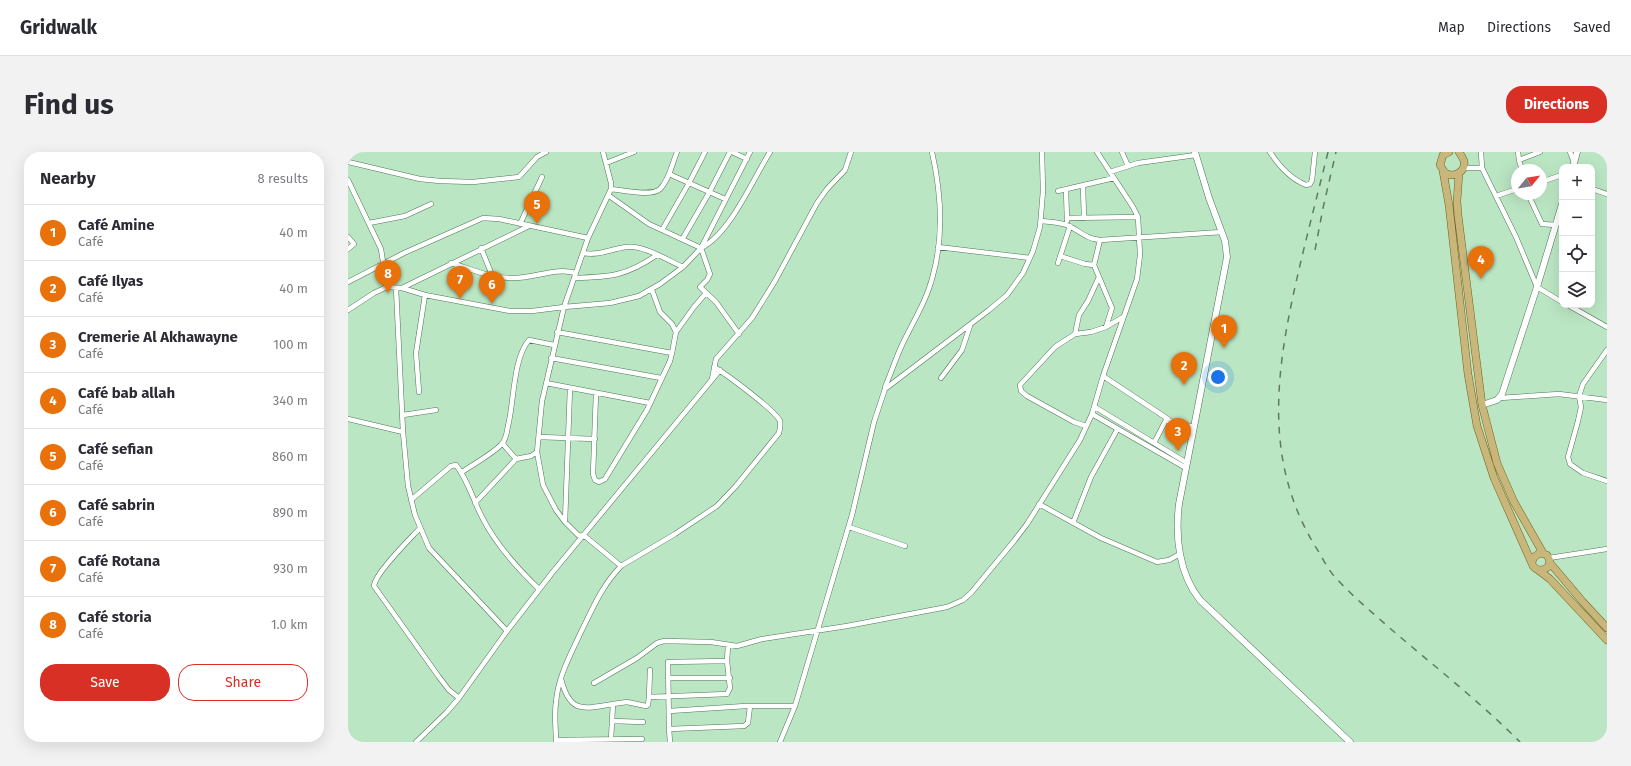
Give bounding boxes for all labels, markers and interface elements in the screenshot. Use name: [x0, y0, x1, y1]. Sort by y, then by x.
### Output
text: Gridwalk: [20, 16, 97, 39]
text: Map: [1438, 19, 1465, 36]
text: Directions: [1487, 19, 1551, 36]
text: Saved: [1573, 19, 1611, 36]
button: Directions: [1506, 86, 1607, 123]
text: Find us: [24, 88, 114, 121]
north arrow: [1511, 164, 1547, 200]
map controls: [1559, 164, 1595, 308]
button: +: [1559, 164, 1595, 200]
text: Nearby: [40, 168, 95, 189]
text: 8 results: [257, 171, 308, 186]
pin: 5: [524, 191, 550, 224]
button: −: [1559, 200, 1595, 236]
text: Café Amine: [78, 216, 154, 234]
text: 1: [50, 225, 56, 240]
text: 40 m: [279, 225, 308, 240]
text: Café: [78, 234, 104, 249]
button: locate: [1559, 236, 1595, 272]
pin: 4: [1468, 246, 1494, 279]
pin: 8: [375, 260, 401, 293]
pin: 7: [447, 266, 473, 299]
pin: 6: [479, 271, 505, 304]
text: Café Ilyas: [78, 272, 143, 290]
button: layers: [1559, 272, 1595, 308]
text: 2: [50, 281, 56, 296]
text: 40 m: [279, 281, 308, 296]
text: Café: [78, 290, 104, 305]
pin: 1: [1211, 315, 1237, 348]
text: Cremerie Al Akhawayne: [78, 328, 238, 346]
text: 3: [50, 337, 56, 352]
text: 100 m: [273, 337, 308, 352]
text: Café: [78, 346, 104, 361]
pin: 2: [1171, 352, 1197, 385]
your location: [1208, 367, 1228, 387]
text: Café bab allah: [78, 384, 175, 402]
text: 4: [49, 393, 57, 408]
text: 340 m: [273, 393, 308, 408]
text: Café: [78, 402, 104, 417]
pin: 3: [1165, 418, 1191, 451]
text: Café sefian: [78, 440, 153, 458]
text: 5: [50, 449, 56, 464]
text: 860 m: [272, 449, 308, 464]
text: Café: [78, 458, 104, 473]
text: Café sabrin: [78, 496, 155, 514]
text: 6: [49, 505, 57, 520]
text: 890 m: [272, 505, 308, 520]
text: Café: [78, 514, 104, 529]
text: Café Rotana: [78, 552, 160, 570]
text: 7: [50, 561, 56, 576]
text: 930 m: [273, 561, 308, 576]
text: Café: [78, 570, 104, 585]
text: Café storia: [78, 608, 152, 626]
text: 8: [49, 617, 57, 632]
text: 1.0 km: [271, 617, 308, 632]
text: Café: [78, 626, 104, 641]
button: Save: [40, 664, 170, 701]
button: Share: [178, 664, 308, 701]

